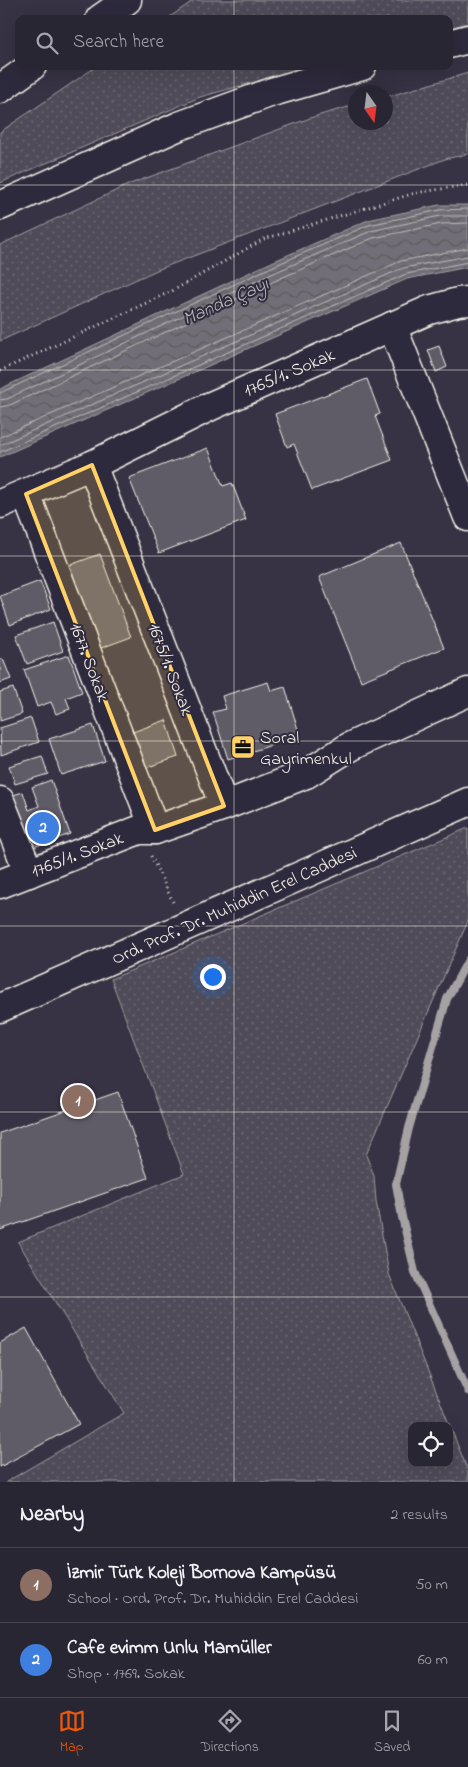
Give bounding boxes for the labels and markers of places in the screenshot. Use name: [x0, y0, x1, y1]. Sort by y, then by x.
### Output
place label: Soral Gayrimenkul: [260, 726, 352, 773]
office icon: Soral Gayrimenkul: [230, 734, 256, 760]
pin: 2: [27, 809, 59, 847]
pin: 1: [62, 1082, 94, 1120]

